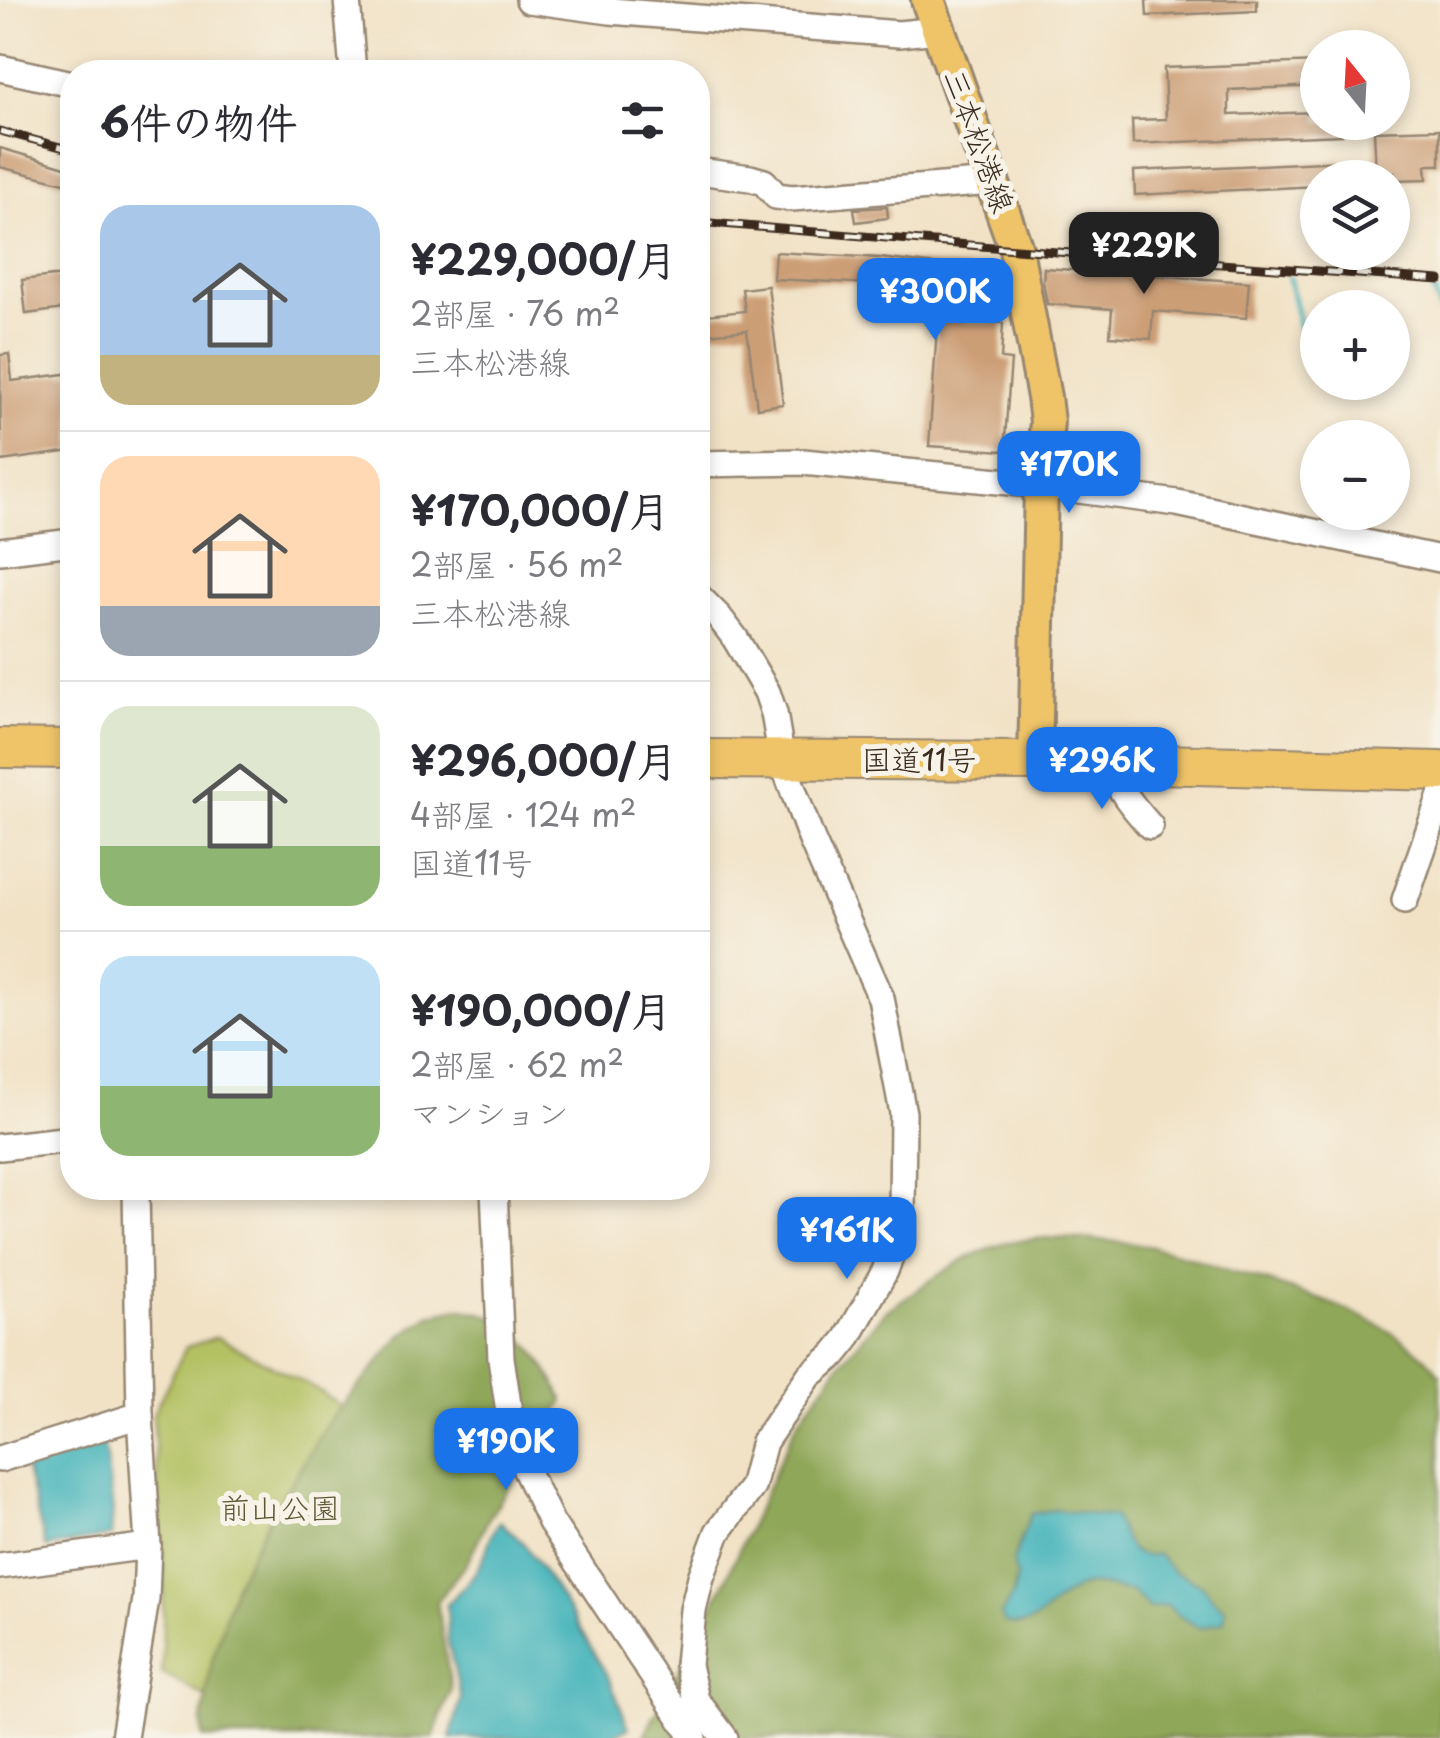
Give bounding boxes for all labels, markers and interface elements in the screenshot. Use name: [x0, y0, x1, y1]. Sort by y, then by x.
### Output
north arrow: [1300, 30, 1410, 140]
map controls: [1300, 30, 1410, 530]
street label: 三本松港線: [934, 62, 1027, 218]
text: 6件の物件: [100, 89, 298, 152]
icon: filters: [615, 93, 670, 148]
button: layers: [1300, 160, 1410, 270]
pin: ¥229K: [1074, 212, 1214, 297]
text: ¥229K: [1091, 220, 1197, 268]
text: ¥229,000/月: [410, 226, 677, 289]
icon: home: [180, 245, 300, 365]
pin: ¥300K: [865, 258, 1005, 343]
text: ¥300K: [879, 266, 991, 314]
text: 2部屋 · 76 m²: [410, 289, 620, 337]
button: +: [1300, 290, 1410, 400]
text: 三本松港線: [410, 337, 570, 385]
button: −: [1300, 420, 1410, 530]
pin: ¥170K: [999, 431, 1139, 516]
text: ¥170K: [1019, 439, 1119, 487]
text: ¥170,000/月: [410, 477, 670, 540]
icon: home: [180, 496, 300, 616]
text: 2部屋 · 56 m²: [410, 540, 624, 588]
text: 三本松港線: [410, 588, 570, 636]
text: ¥296,000/月: [410, 727, 678, 790]
pin: ¥296K: [1032, 727, 1172, 812]
text: ¥296K: [1048, 735, 1156, 783]
street label: 国道11号: [861, 736, 977, 781]
icon: home: [180, 746, 300, 866]
text: 4部屋 · 124 m²: [410, 790, 637, 838]
text: 国道11号: [410, 838, 533, 886]
text: ¥190,000/月: [410, 977, 672, 1040]
icon: home: [180, 996, 300, 1116]
text: 2部屋 · 62 m²: [410, 1040, 624, 1088]
text: マンション: [410, 1088, 569, 1136]
pin: ¥161K: [777, 1197, 917, 1282]
text: ¥161K: [799, 1205, 895, 1253]
pin: ¥190K: [436, 1408, 576, 1493]
text: ¥190K: [456, 1416, 556, 1464]
park label: 前山公園: [220, 1484, 340, 1529]

